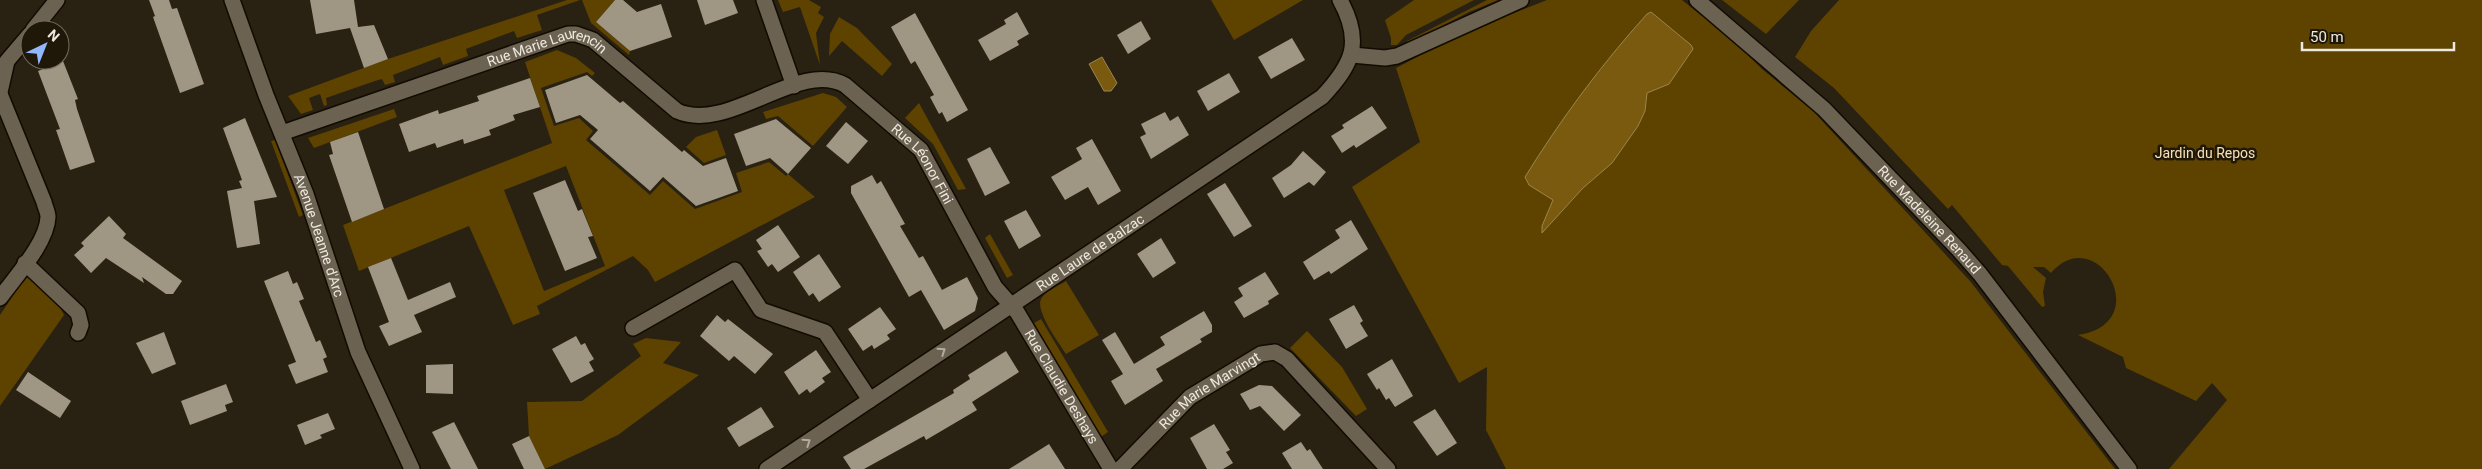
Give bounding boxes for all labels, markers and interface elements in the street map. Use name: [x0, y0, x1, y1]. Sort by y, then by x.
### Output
north arrow: [20, 20, 70, 70]
scale bar: [2302, 20, 2454, 52]
street label: Rue Marie Laurencin: [485, 25, 610, 69]
text: N: [45, 26, 63, 45]
text: 50 m: [2310, 28, 2344, 46]
street label: Rue Léonor Fini: [888, 120, 957, 207]
park label: Jardin du Repos: [2155, 145, 2255, 161]
street label: Rue Madeleine Renaud: [1875, 162, 1984, 277]
street label: Avenue Jeanne d'Arc: [291, 171, 347, 299]
street label: Rue Laure de Balzac: [1033, 211, 1147, 294]
street label: Rue Claudie Deshays: [1021, 327, 1102, 447]
one-way arrow: [937, 348, 946, 357]
street label: Rue Marie Marvingt: [1156, 348, 1263, 432]
one-way arrow: [802, 439, 811, 448]

